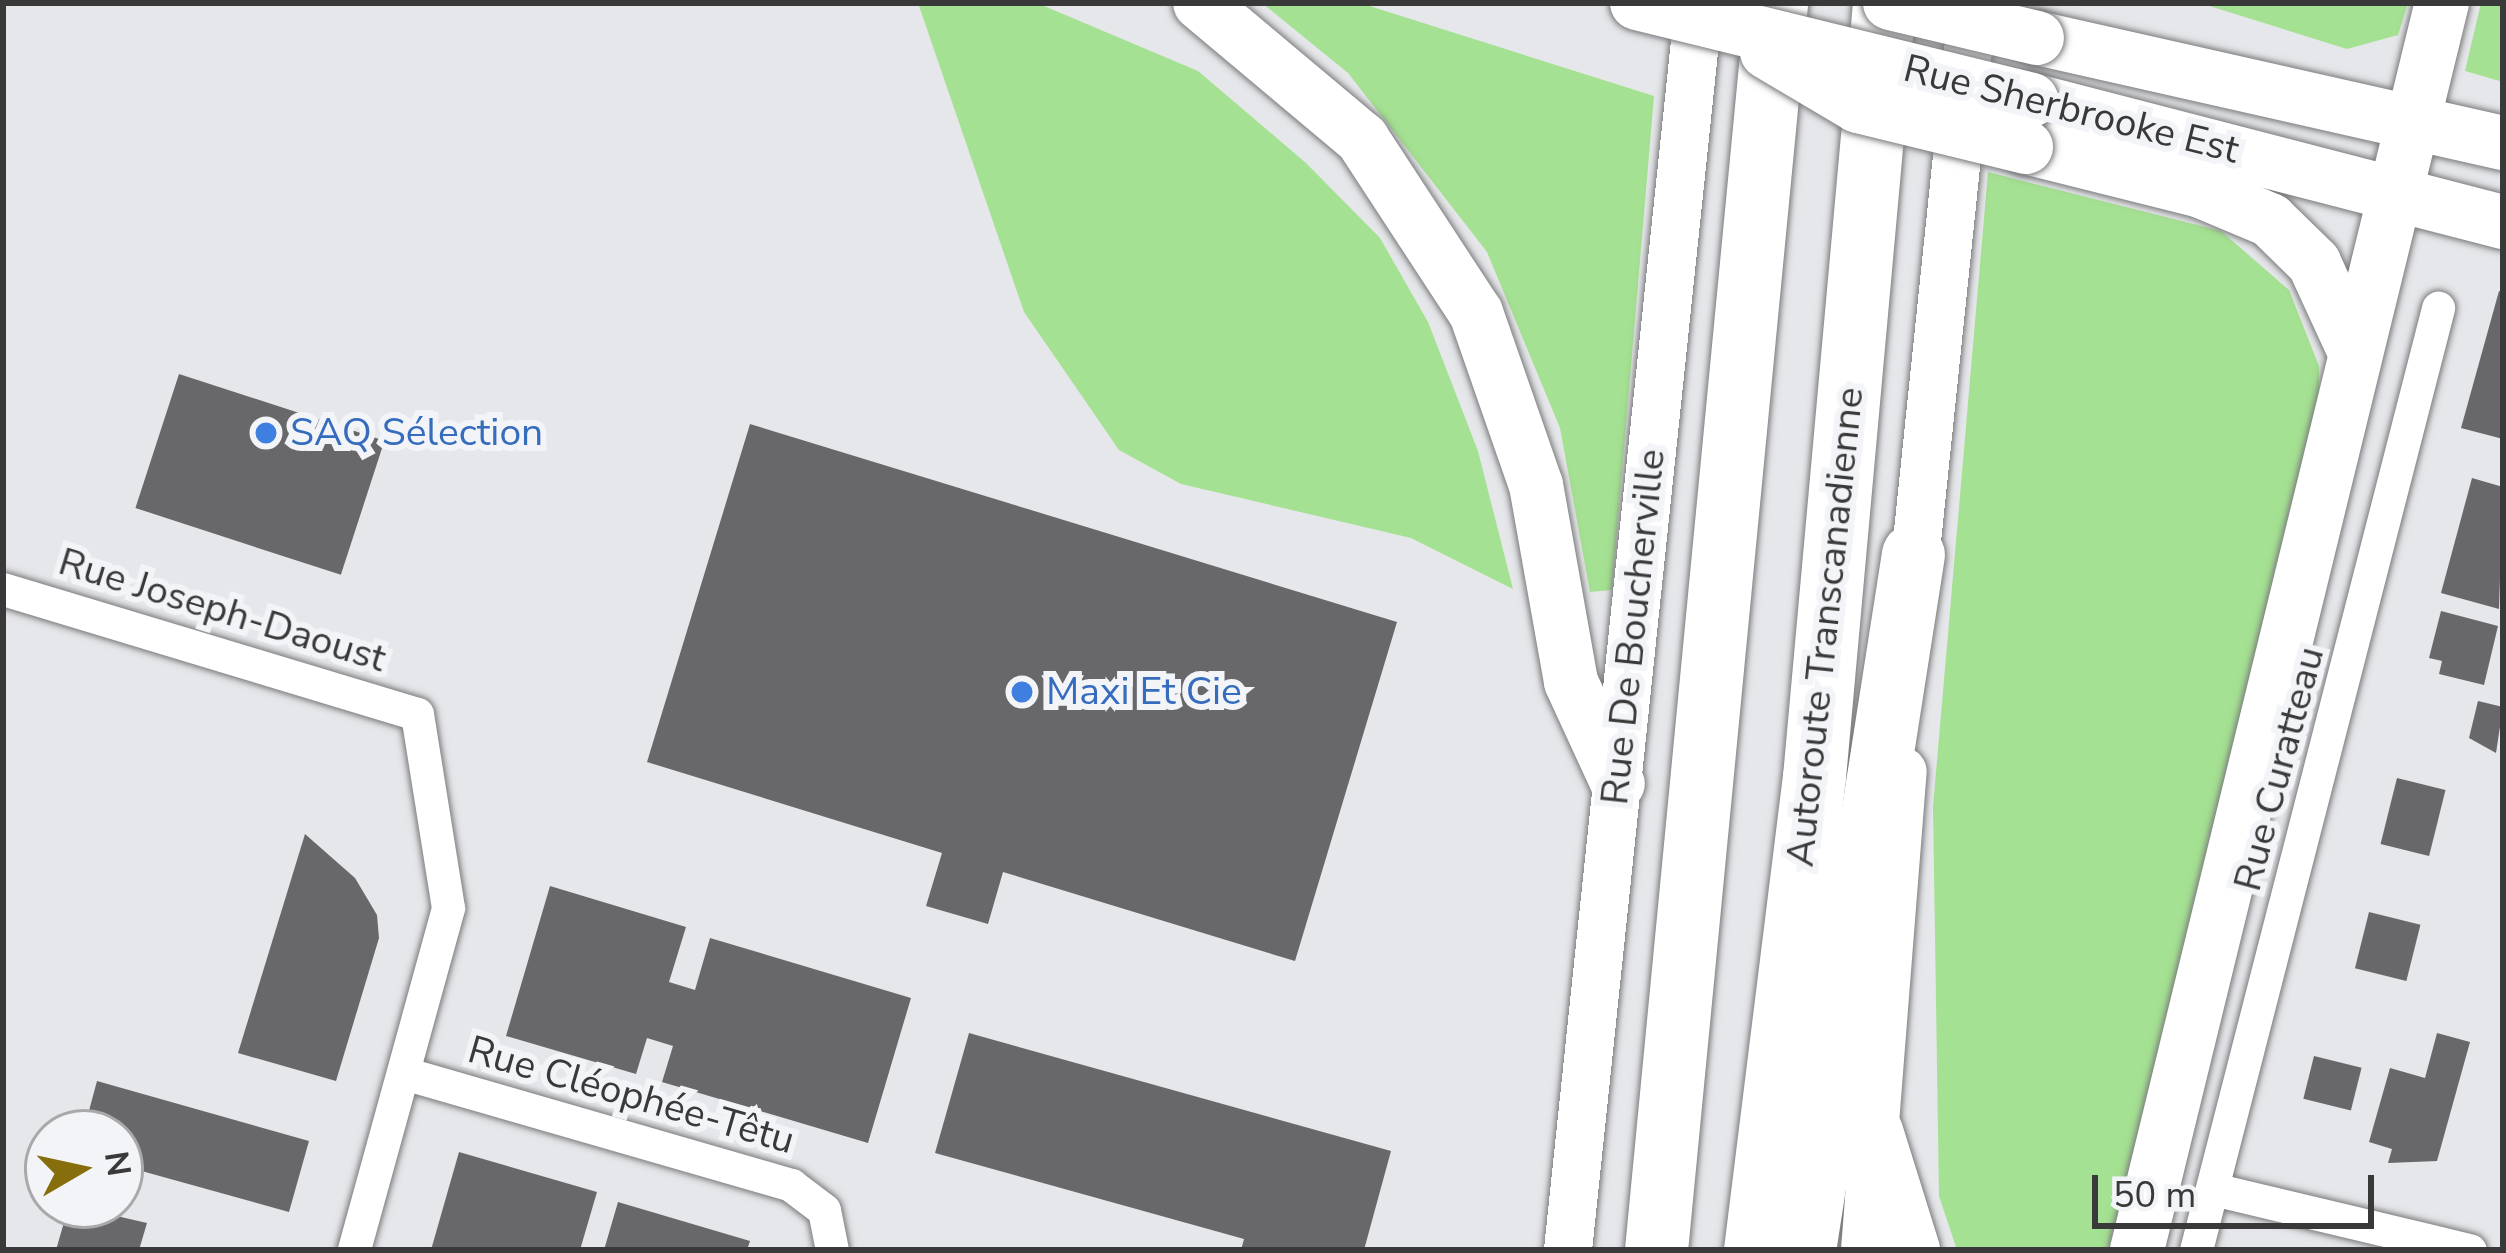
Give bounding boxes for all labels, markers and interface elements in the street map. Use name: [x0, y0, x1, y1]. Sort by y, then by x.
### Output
street label: Rue Sherbrooke Est: [1899, 46, 2243, 174]
street label: Autoroute Transcanadienne: [1778, 385, 1874, 869]
place label: SAQ Sélection: [290, 410, 543, 456]
marker: SAQ Sélection: [253, 420, 279, 446]
street label: Rue De Boucherville: [1592, 447, 1676, 807]
street label: Rue Joseph-Daoust: [53, 539, 391, 683]
street label: Rue Curatteau: [2225, 642, 2335, 896]
place label: Maxi Et Cie: [1046, 669, 1242, 715]
marker: Maxi Et Cie: [1009, 679, 1035, 705]
street label: Rue Cléophée-Têtu: [463, 1027, 799, 1165]
north arrow: [24, 1109, 144, 1229]
text: N: [93, 1148, 141, 1179]
scale bar: [2098, 1151, 2380, 1225]
text: 50 m: [2113, 1171, 2196, 1220]

